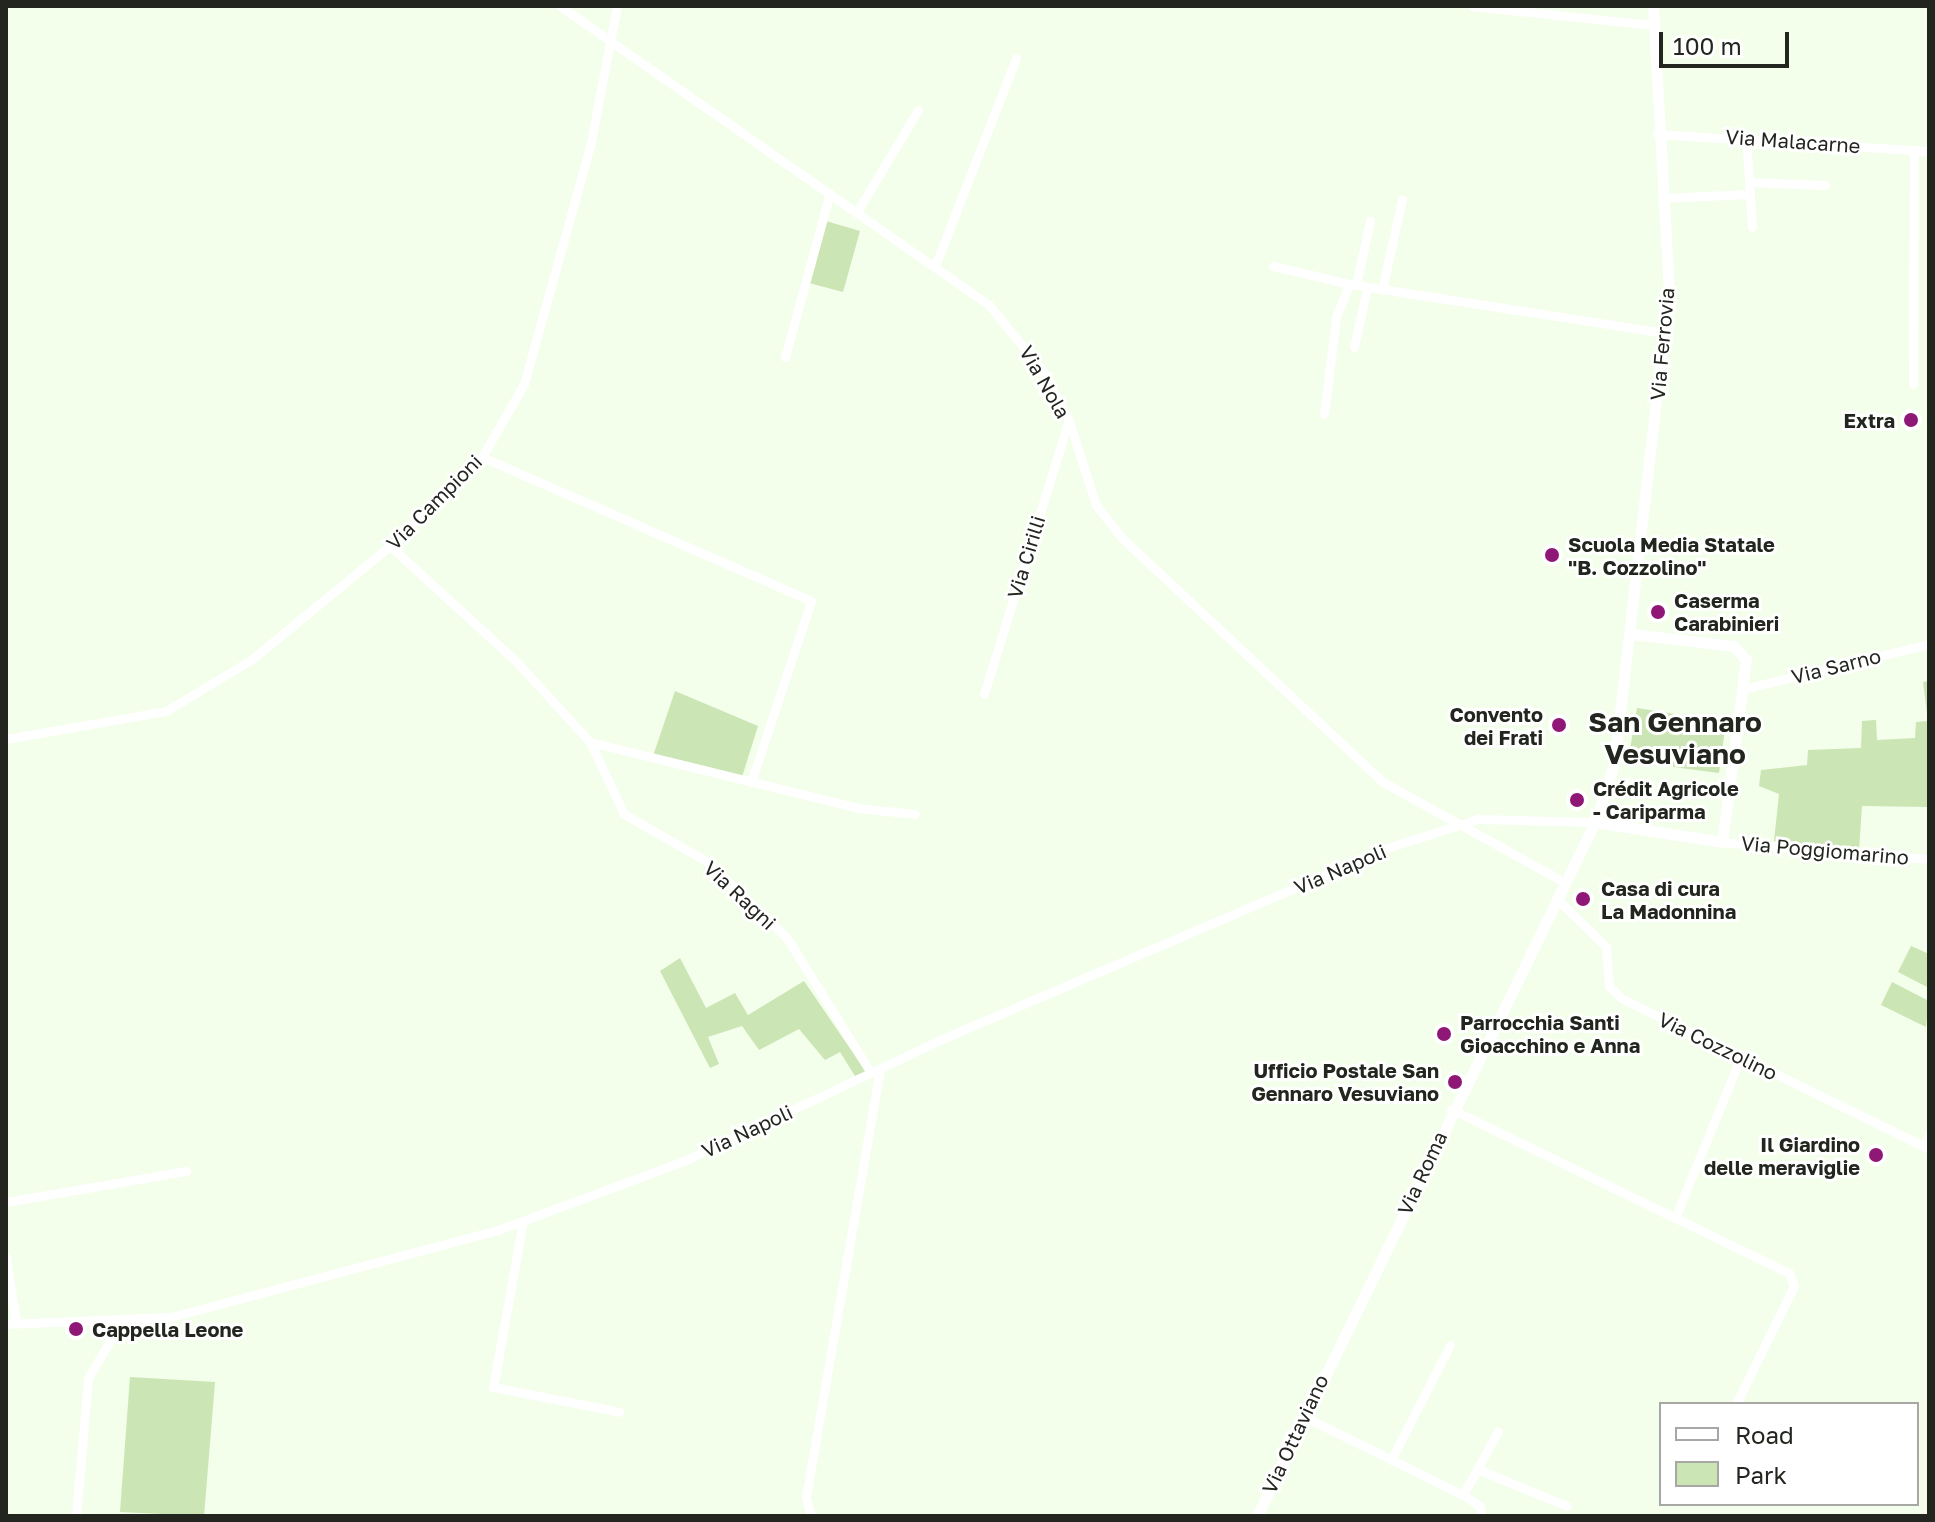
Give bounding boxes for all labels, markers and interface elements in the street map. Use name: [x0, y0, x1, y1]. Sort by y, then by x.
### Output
scale bar: [1663, 16, 1793, 66]
text: 100 m: [1673, 31, 1742, 60]
street label: Via Malacarne: [1725, 124, 1861, 158]
street label: Via Ferrovia: [1645, 287, 1679, 401]
street label: Via Nola: [1015, 341, 1075, 423]
place label: Extra: [1844, 408, 1895, 432]
marker: Extra: [1902, 411, 1920, 429]
street label: Via Campioni: [381, 449, 487, 555]
street label: Via Cirilli: [1002, 513, 1050, 601]
place label: Scuola Media Statale "B. Cozzolino": [1568, 532, 1775, 579]
marker: Scuola Media Statale "B. Cozzolino": [1543, 546, 1561, 564]
place label: Caserma Carabinieri: [1674, 588, 1779, 635]
marker: Caserma Carabinieri: [1649, 603, 1667, 621]
street label: Via Sarno: [1789, 643, 1883, 689]
place label: Convento dei Frati: [1450, 702, 1543, 749]
district label: San Gennaro Vesuviano: [1588, 705, 1762, 771]
marker: Convento dei Frati: [1550, 716, 1568, 734]
place label: Crédit Agricole - Cariparma: [1593, 776, 1739, 823]
marker: Crédit Agricole - Cariparma: [1568, 791, 1586, 809]
street label: Via Poggiomarino: [1740, 831, 1910, 869]
street label: Via Napoli: [1290, 839, 1390, 899]
street label: Via Ragni: [699, 856, 781, 934]
place label: Casa di cura La Madonnina: [1601, 876, 1736, 923]
marker: Casa di cura La Madonnina: [1572, 888, 1594, 910]
street label: Via Cozzolino: [1655, 1007, 1781, 1085]
place label: Parrocchia Santi Gioacchino e Anna: [1460, 1010, 1640, 1057]
marker: Parrocchia Santi Gioacchino e Anna: [1435, 1025, 1453, 1043]
place label: Ufficio Postale San Gennaro Vesuviano: [1251, 1058, 1439, 1105]
marker: Ufficio Postale San Gennaro Vesuviano: [1446, 1073, 1464, 1091]
street label: Via Napoli: [698, 1099, 796, 1163]
street label: Via Roma: [1392, 1127, 1452, 1219]
place label: Il Giardino delle meraviglie: [1704, 1132, 1860, 1179]
marker: Il Giardino delle meraviglie: [1867, 1146, 1885, 1164]
place label: Cappella Leone: [92, 1317, 243, 1341]
marker: Cappella Leone: [67, 1320, 85, 1338]
street label: Via Ottaviano: [1257, 1371, 1333, 1497]
legend: [1659, 1402, 1919, 1506]
text: Road: [1735, 1420, 1794, 1449]
text: Park: [1735, 1460, 1787, 1489]

